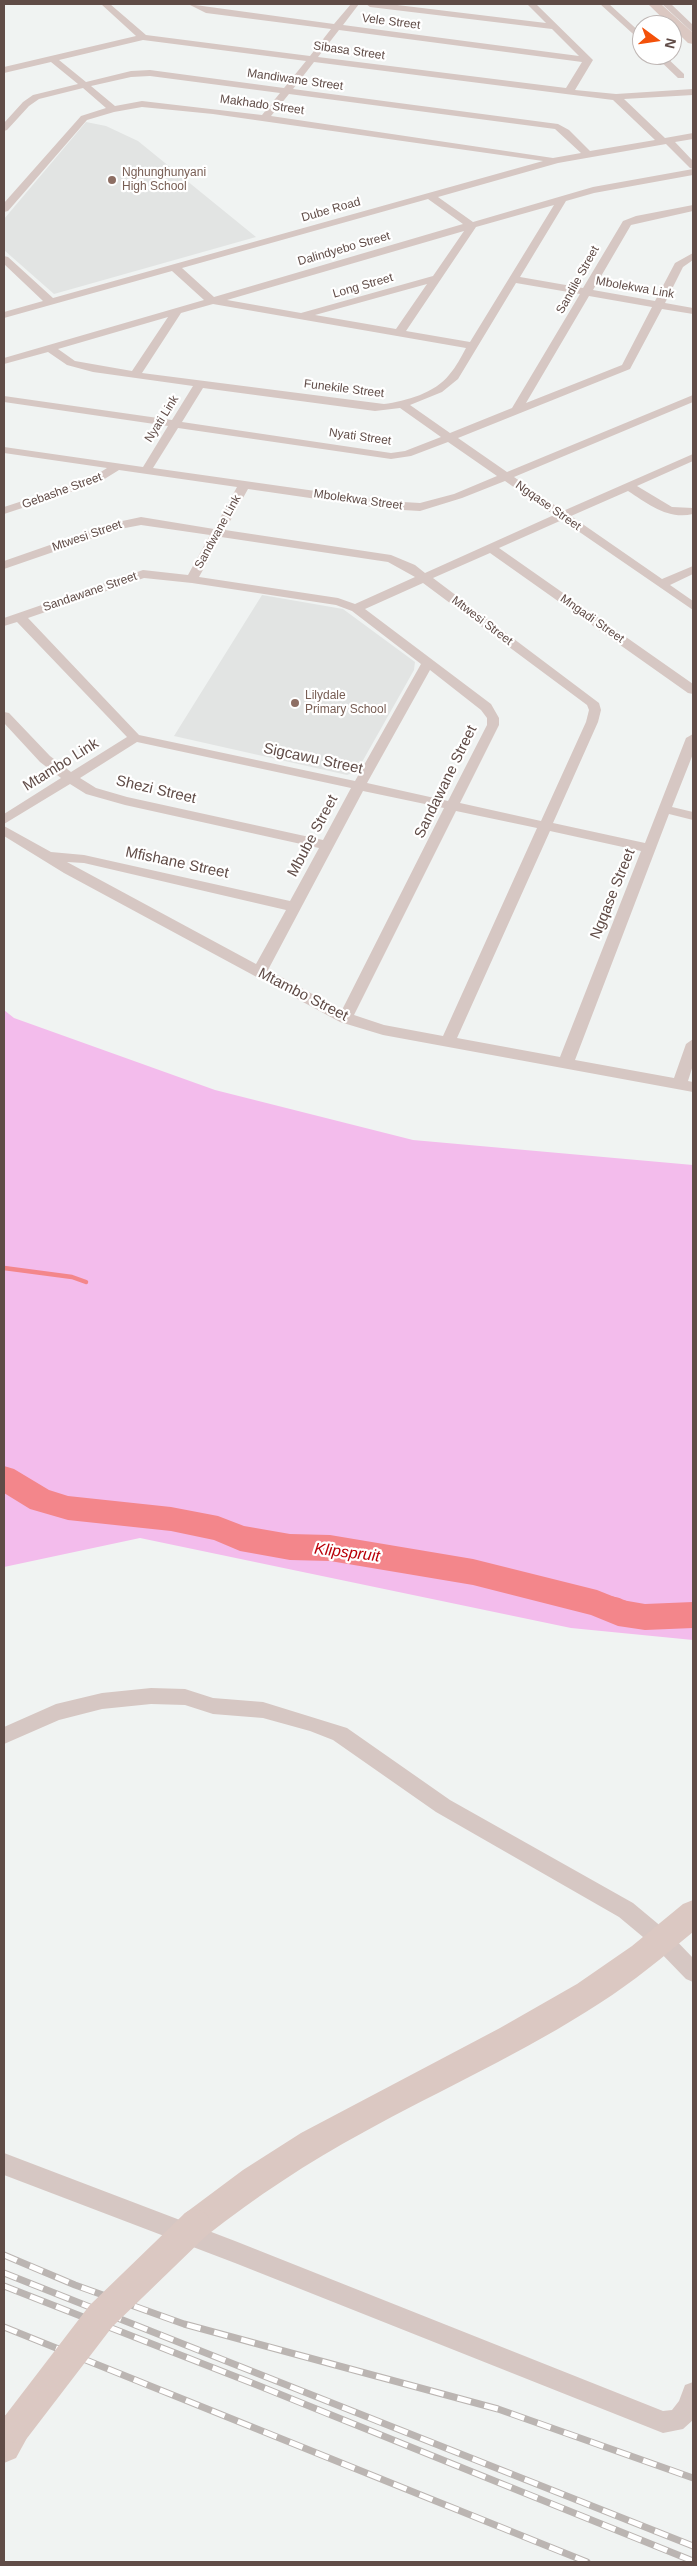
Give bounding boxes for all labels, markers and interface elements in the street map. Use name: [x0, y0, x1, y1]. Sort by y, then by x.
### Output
street label: Vele Street: [361, 11, 421, 33]
north arrow: [632, 15, 682, 65]
text: N: [662, 37, 680, 50]
street label: Sibasa Street: [312, 39, 386, 63]
street label: Mandiwane Street: [246, 66, 344, 94]
street label: Makhado Street: [219, 92, 305, 118]
place label: Nghunghunyani High School: [122, 166, 206, 194]
marker: Nghunghunyani High School: [106, 174, 118, 186]
street label: Dube Road: [300, 195, 362, 225]
street label: Dalindyebo Street: [296, 229, 392, 269]
street label: Sandile Street: [553, 244, 603, 316]
street label: Long Street: [331, 271, 395, 301]
street label: Mbolekwa Link: [595, 274, 675, 302]
street label: Funekile Street: [303, 377, 385, 401]
street label: Nyati Link: [142, 393, 182, 445]
street label: Nyati Street: [328, 426, 392, 448]
street label: Gebashe Street: [20, 470, 104, 512]
street label: Ngqase Street: [512, 478, 584, 534]
street label: Mbolekwa Street: [313, 487, 403, 513]
street label: Sandwane Link: [192, 493, 244, 571]
street label: Mtwesi Street: [50, 517, 124, 555]
street label: Sandawane Street: [41, 569, 139, 615]
street label: Mngadi Street: [557, 592, 627, 646]
street label: Mtwesi Street: [449, 593, 515, 649]
place label: Lilydale Primary School: [305, 689, 386, 717]
marker: Lilydale Primary School: [289, 697, 301, 709]
street label: Sandawane Street: [411, 723, 481, 841]
street label: Mtambo Link: [20, 735, 102, 795]
street label: Sigcawu Street: [262, 740, 364, 778]
street label: Shezi Street: [114, 772, 198, 808]
street label: Mbube Street: [284, 792, 342, 880]
street label: Mfishane Street: [124, 843, 230, 883]
street label: Ngqase Street: [587, 846, 639, 942]
street label: Mtambo Street: [255, 965, 351, 1025]
water label: Klipspruit: [313, 1539, 381, 1567]

